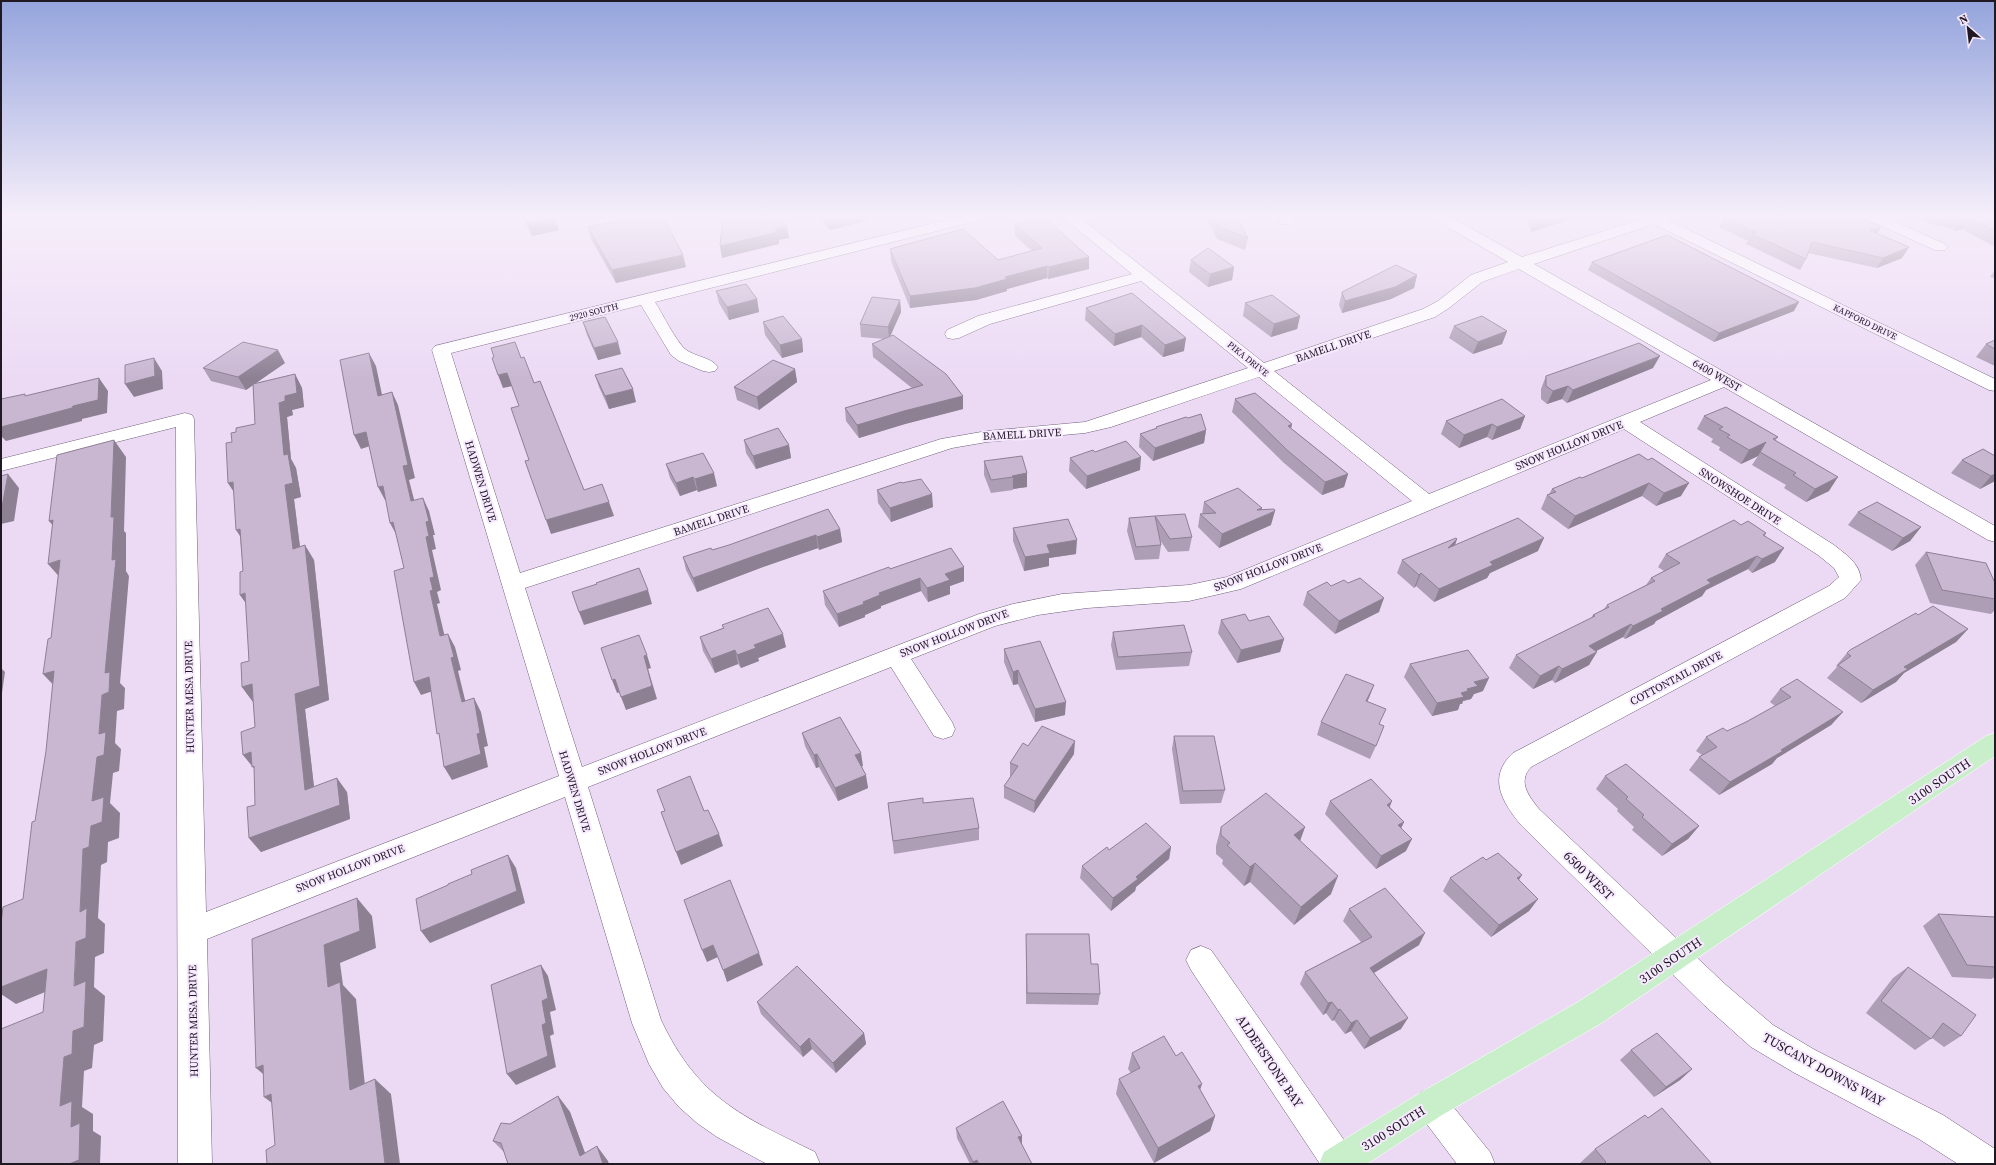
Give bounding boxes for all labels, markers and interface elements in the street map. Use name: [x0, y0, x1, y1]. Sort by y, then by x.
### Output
north arrow: [1948, 8, 1988, 48]
text: N: [1956, 11, 1971, 28]
street label: 2920 SOUTH: [568, 300, 620, 324]
street label: KAPFORD DRIVE: [1831, 301, 1899, 343]
street label: BAMELL DRIVE: [1294, 326, 1373, 366]
street label: PIKA DRIVE: [1225, 339, 1271, 380]
street label: 6400 WEST: [1690, 356, 1744, 396]
street label: SNOW HOLLOW DRIVE: [1513, 417, 1626, 474]
street label: BAMELL DRIVE: [982, 425, 1062, 444]
street label: HADWEN DRIVE: [461, 439, 500, 524]
street label: SNOWSHOE DRIVE: [1696, 464, 1784, 529]
street label: BAMELL DRIVE: [671, 501, 751, 540]
street label: SNOW HOLLOW DRIVE: [1212, 540, 1325, 595]
street label: SNOW HOLLOW DRIVE: [898, 606, 1011, 661]
street label: HUNTER MESA DRIVE: [181, 640, 198, 753]
street label: COTTONTAIL DRIVE: [1627, 648, 1725, 709]
street label: SNOW HOLLOW DRIVE: [596, 724, 709, 779]
street label: HADWEN DRIVE: [555, 749, 594, 834]
street label: 3100 SOUTH: [1905, 754, 1974, 809]
street label: SNOW HOLLOW DRIVE: [294, 841, 407, 896]
street label: 6500 WEST: [1560, 847, 1617, 904]
street label: 3100 SOUTH: [1636, 933, 1705, 988]
street label: HUNTER MESA DRIVE: [185, 964, 202, 1077]
street label: ALDERSTONE BAY: [1232, 1012, 1307, 1111]
street label: TUSCANY DOWNS WAY: [1760, 1029, 1888, 1110]
street label: 3100 SOUTH: [1358, 1102, 1428, 1155]

